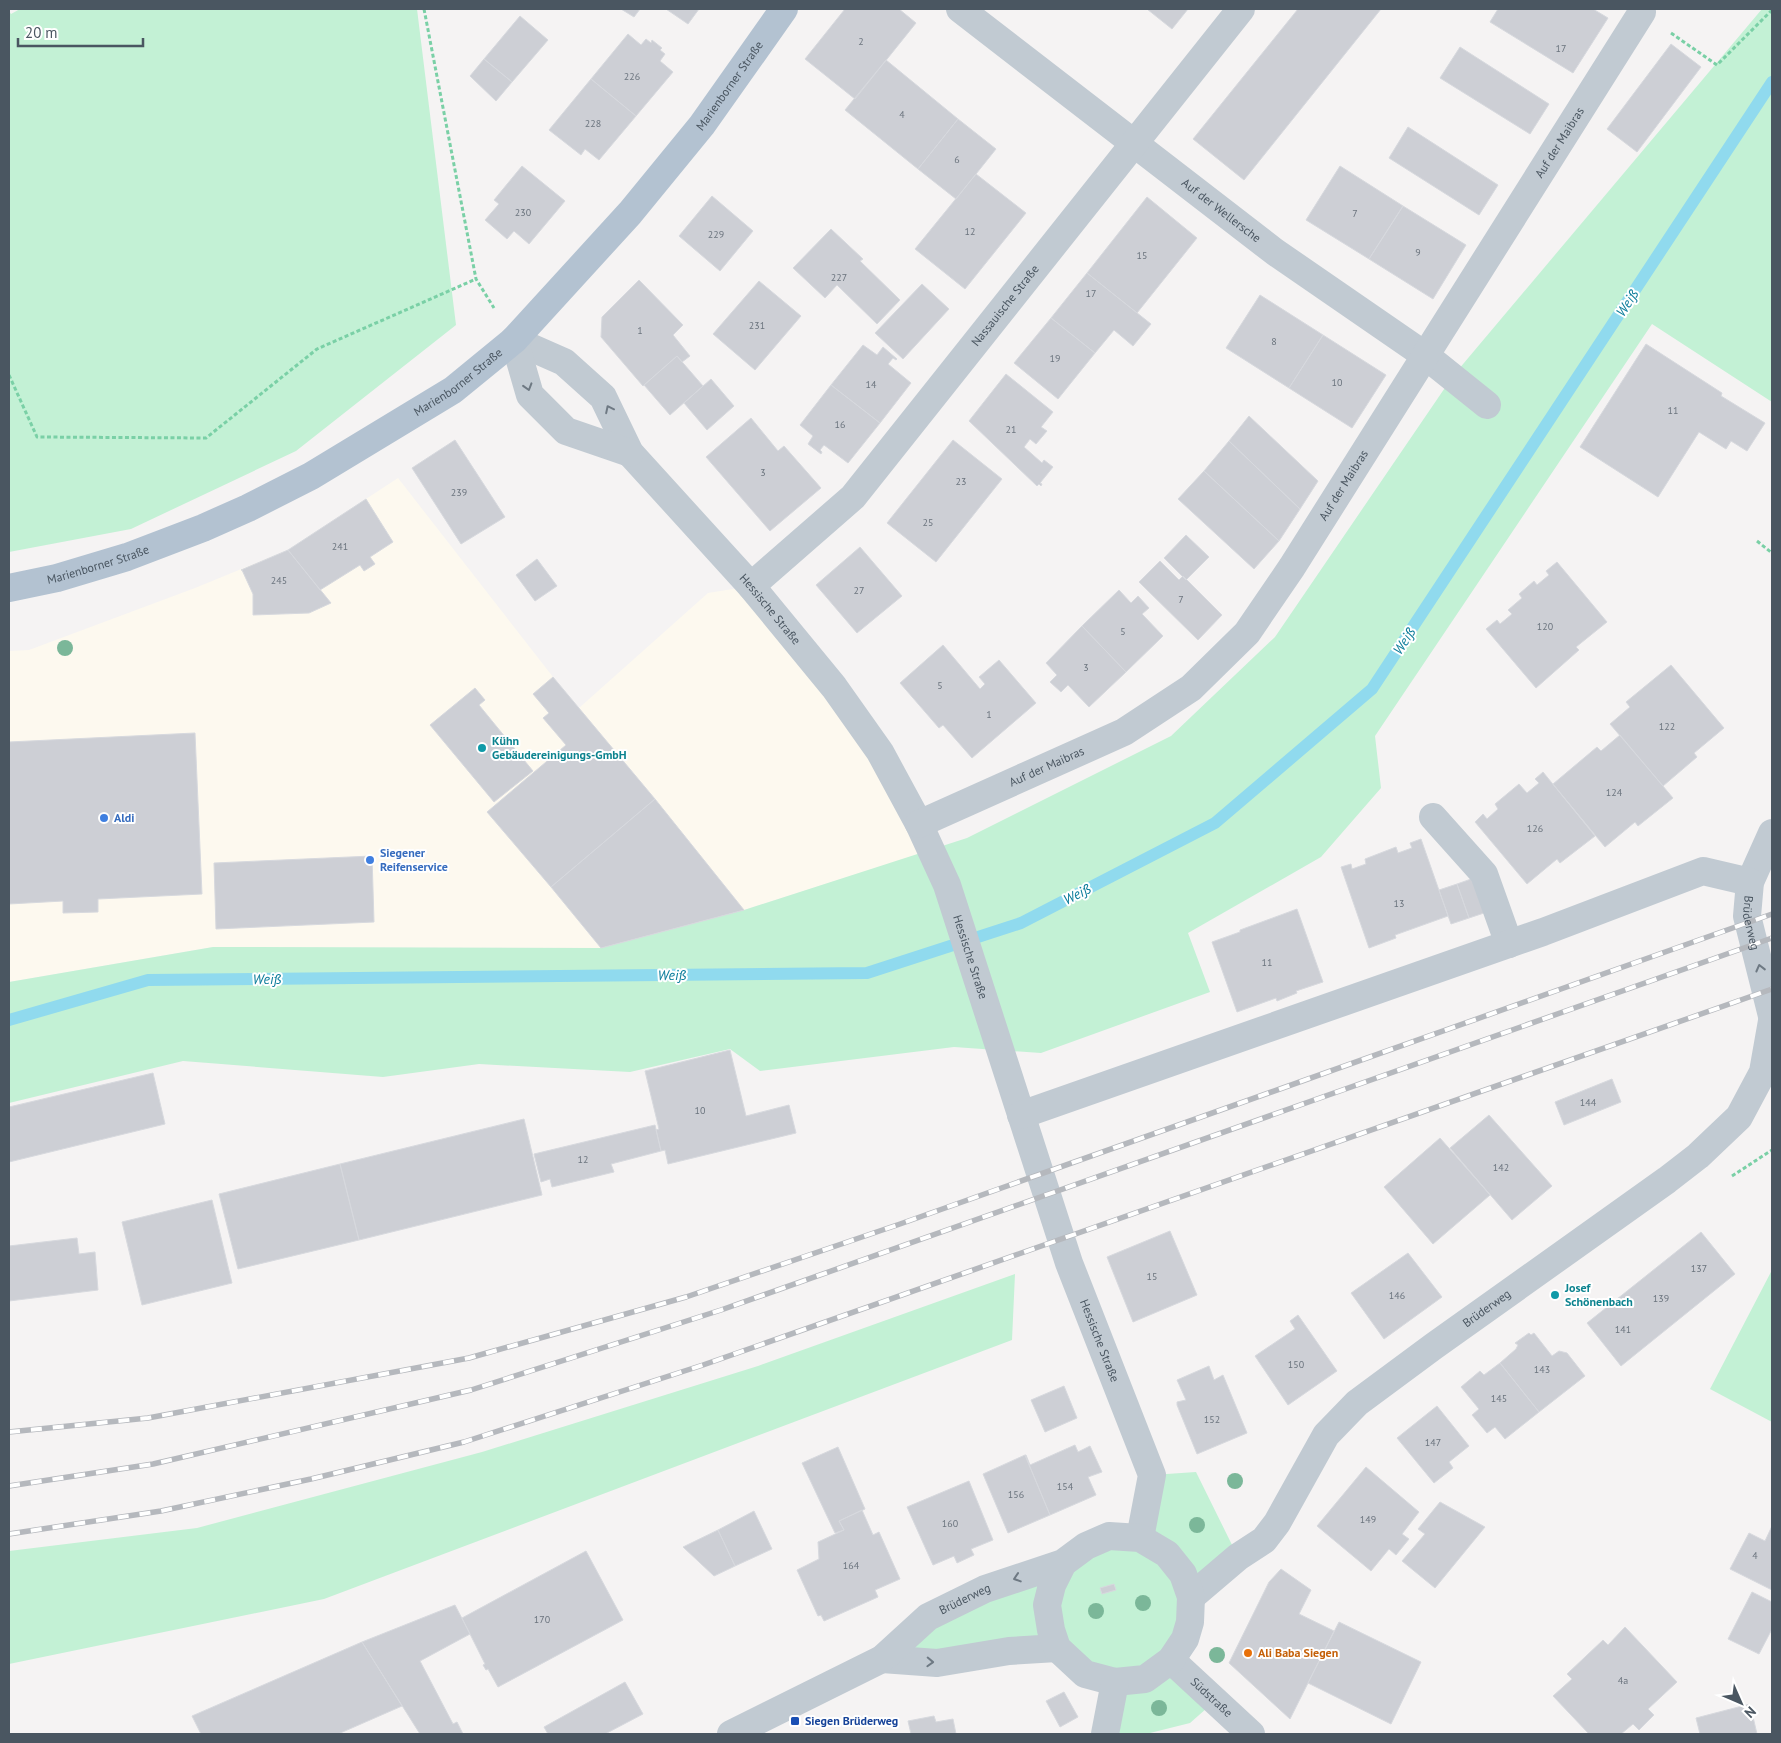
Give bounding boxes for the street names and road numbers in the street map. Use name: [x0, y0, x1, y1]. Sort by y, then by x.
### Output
street label: Marienborner Straße: [693, 38, 766, 133]
street label: Auf der Maibras: [1531, 104, 1587, 180]
street label: Auf der Wellersche: [1179, 175, 1264, 245]
street label: Nassauische Straße: [968, 261, 1042, 349]
street label: Marienborner Straße: [411, 345, 505, 419]
street label: Auf der Maibras: [1315, 447, 1371, 523]
street label: Marienborner Straße: [45, 541, 151, 587]
street label: Hessische Straße: [737, 570, 804, 647]
street label: Auf der Maibras: [1007, 743, 1086, 790]
street label: Brüderweg: [1739, 895, 1763, 952]
street label: Hessische Straße: [950, 913, 991, 1001]
street label: Brüderweg: [1460, 1286, 1513, 1330]
street label: Hessische Straße: [1077, 1297, 1123, 1384]
street label: Brüderweg: [937, 1580, 992, 1617]
street label: Südstraße: [1188, 1674, 1236, 1720]

